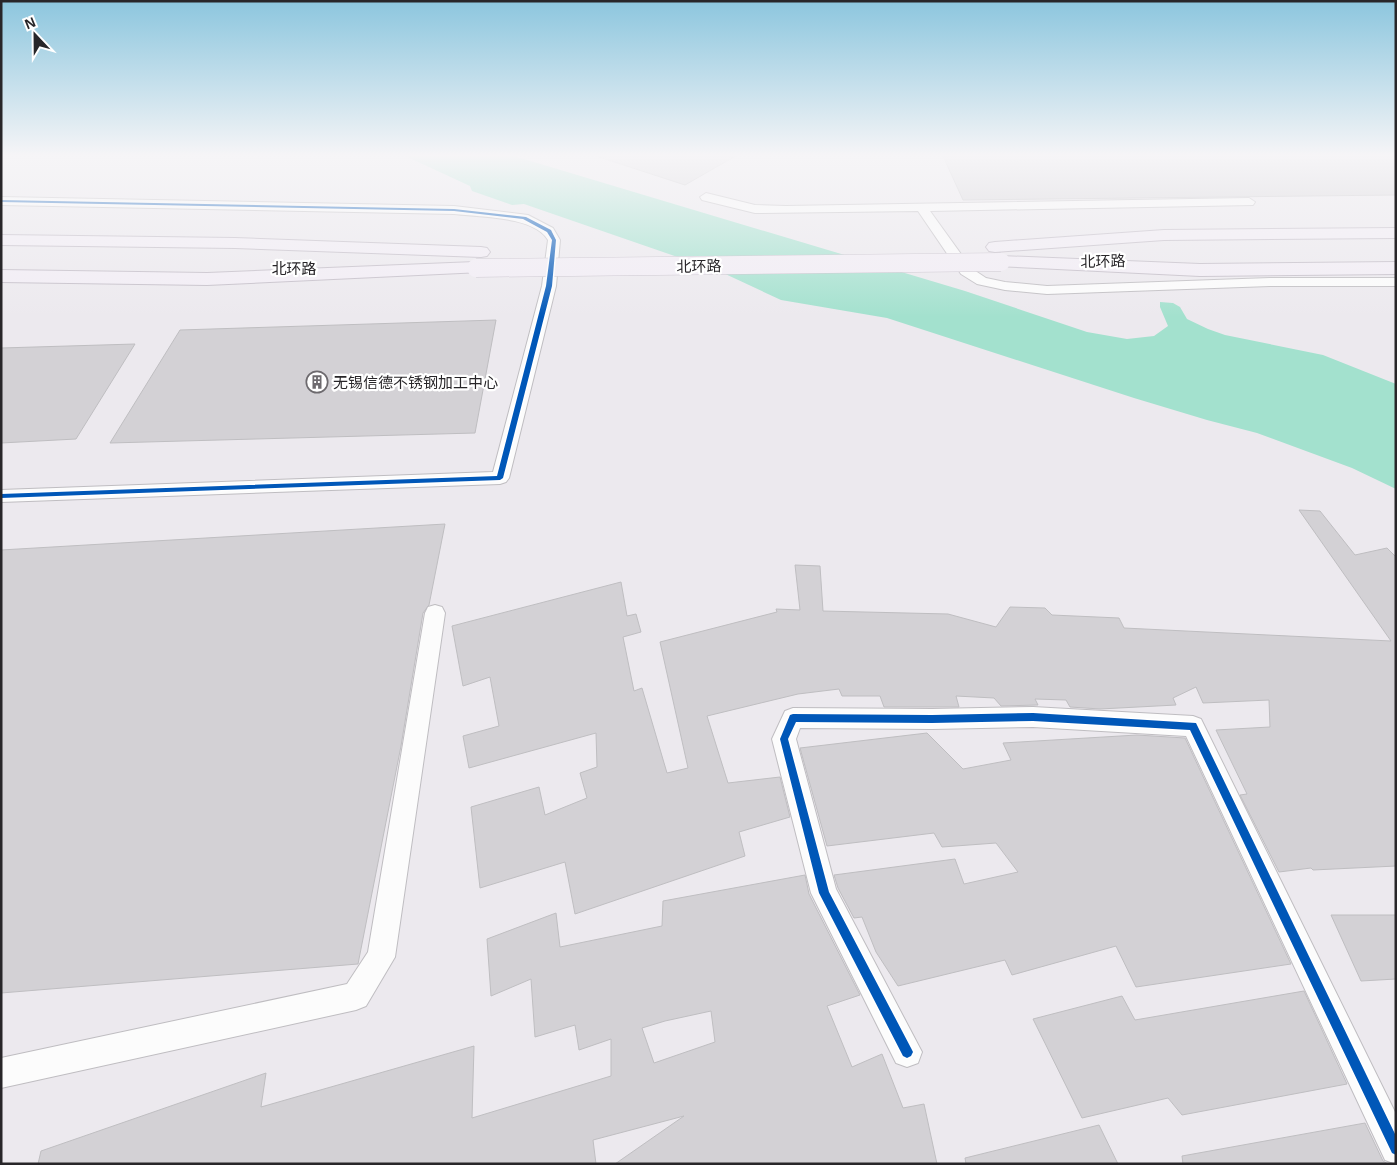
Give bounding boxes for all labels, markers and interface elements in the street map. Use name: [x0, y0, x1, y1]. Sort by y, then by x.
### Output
north arrow: [10, 10, 60, 60]
text: N: [22, 14, 38, 32]
street label: 北环路: [1080, 252, 1126, 270]
street label: 北环路: [676, 257, 722, 275]
street label: 北环路: [271, 260, 317, 277]
building icon: 无锡信德不锈钢加工中心: [305, 370, 329, 394]
place label: 无锡信德不锈钢加工中心: [333, 374, 498, 391]

